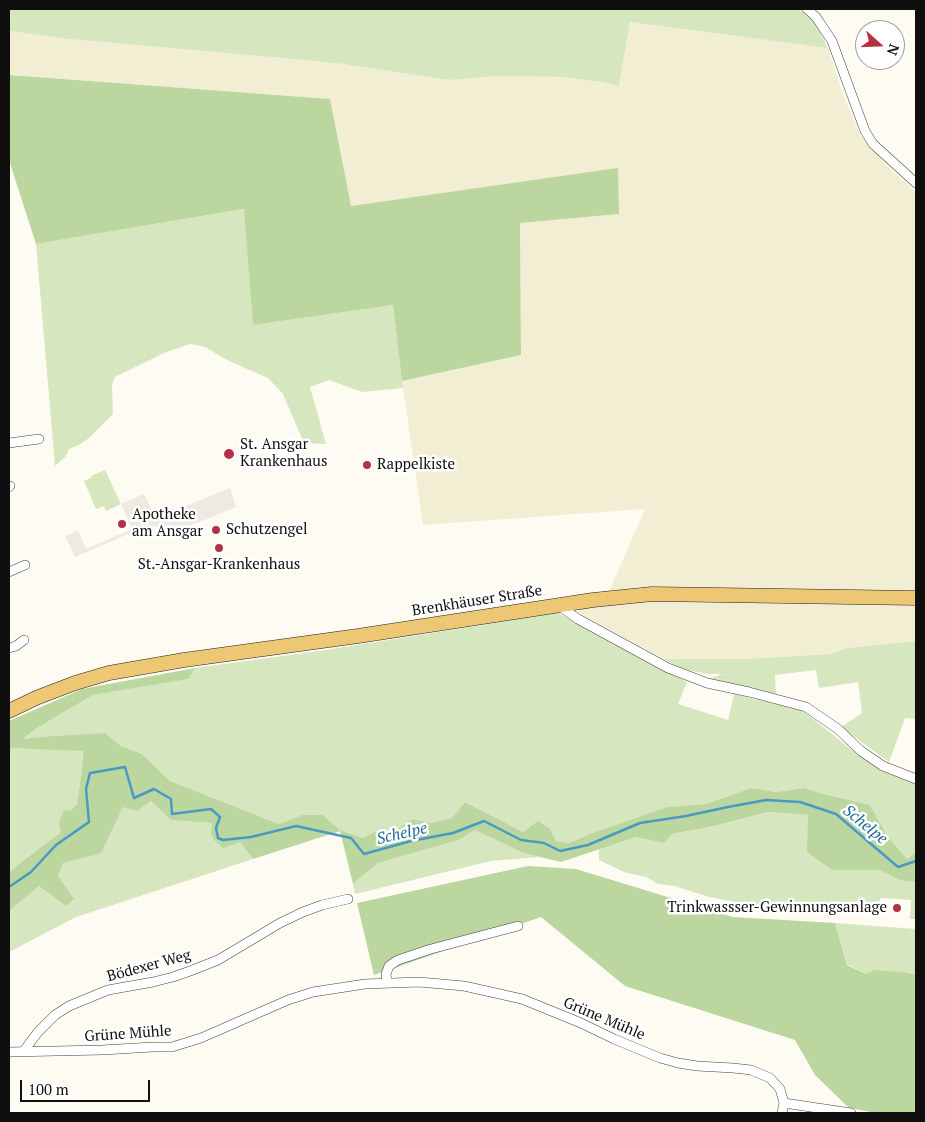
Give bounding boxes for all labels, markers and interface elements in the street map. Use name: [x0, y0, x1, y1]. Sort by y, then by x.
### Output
north arrow: [855, 20, 905, 70]
text: N: [883, 42, 904, 58]
place label: St. Ansgar Krankenhaus: [240, 436, 327, 471]
marker: St. Ansgar Krankenhaus: [222, 447, 236, 461]
place label: Rappelkiste: [377, 456, 455, 474]
marker: Rappelkiste: [361, 459, 373, 471]
place label: Apotheke am Ansgar: [132, 506, 203, 541]
marker: Apotheke am Ansgar: [116, 518, 128, 530]
place label: Schutzengel: [226, 521, 308, 539]
marker: Schutzengel: [210, 524, 222, 536]
marker: St.-Ansgar-Krankenhaus: [213, 542, 225, 554]
place label: St.-Ansgar-Krankenhaus: [138, 556, 300, 574]
street label: Brenkhäuser Straße: [411, 582, 543, 620]
water label: Schelpe: [839, 801, 891, 849]
water label: Schelpe: [375, 819, 429, 849]
place label: Trinkwassser-Gewinnungsanlage: [667, 899, 887, 917]
marker: Trinkwassser-Gewinnungsanlage: [891, 902, 903, 914]
street label: Bödexer Weg: [105, 946, 193, 986]
street label: Grüne Mühle: [560, 994, 648, 1044]
street label: Grüne Mühle: [84, 1022, 172, 1046]
scale bar: [22, 1070, 152, 1102]
text: 100 m: [28, 1079, 69, 1099]

